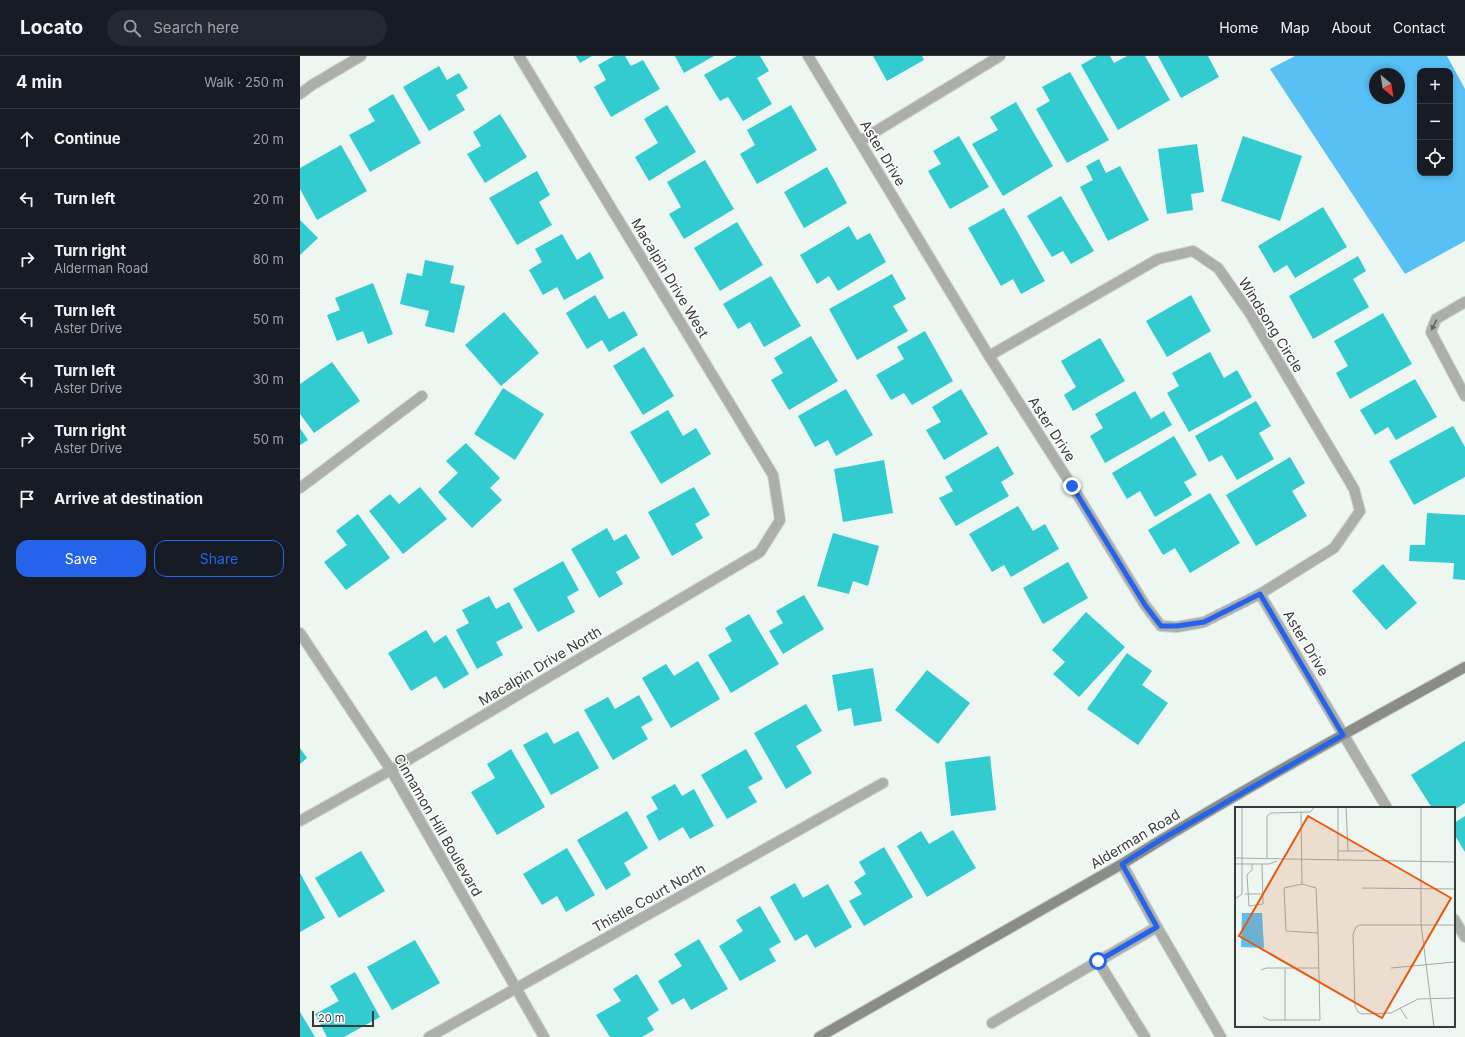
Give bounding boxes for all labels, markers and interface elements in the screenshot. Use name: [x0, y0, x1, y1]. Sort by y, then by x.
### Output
search box: [107, 10, 387, 46]
text: Locato: [20, 16, 83, 39]
icon: search: [121, 17, 143, 39]
text: Search here: [153, 18, 239, 37]
text: Home: [1219, 19, 1258, 36]
text: Map: [1280, 19, 1310, 36]
text: About: [1332, 19, 1371, 36]
text: Contact: [1393, 19, 1445, 36]
north arrow: [1369, 68, 1405, 104]
map controls: [1417, 68, 1453, 176]
button: +: [1417, 68, 1453, 104]
text: 4 min: [16, 72, 62, 92]
text: Walk · 250 m: [204, 74, 284, 90]
button: −: [1417, 104, 1453, 140]
street label: Aster Drive: [857, 117, 910, 189]
icon: ahead: [16, 128, 38, 150]
text: Continue: [54, 129, 121, 148]
text: 20 m: [253, 131, 284, 147]
button: locate: [1417, 140, 1453, 176]
icon: left: [16, 188, 38, 210]
text: Turn left: [54, 189, 115, 208]
text: 20 m: [253, 191, 284, 207]
street label: Macalpin Drive West: [628, 215, 713, 341]
text: Turn right: [54, 241, 126, 260]
icon: right: [16, 248, 38, 270]
text: 80 m: [253, 251, 284, 267]
text: Alderman Road: [54, 260, 148, 276]
street label: Windsong Circle: [1235, 274, 1307, 375]
text: Turn left: [54, 301, 115, 320]
icon: left: [16, 308, 38, 330]
text: 50 m: [253, 311, 284, 327]
one-way arrow: [1431, 319, 1437, 330]
text: Aster Drive: [54, 320, 122, 336]
text: Turn left: [54, 361, 115, 380]
icon: left: [16, 368, 38, 390]
text: 30 m: [253, 371, 284, 387]
text: Aster Drive: [54, 380, 122, 396]
street label: Aster Drive: [1025, 393, 1080, 464]
text: Turn right: [54, 421, 126, 440]
icon: right: [16, 428, 38, 450]
text: 50 m: [253, 431, 284, 447]
text: Aster Drive: [54, 440, 122, 456]
route end: [1063, 477, 1081, 495]
icon: arrive: [16, 488, 38, 510]
text: Arrive at destination: [54, 489, 203, 508]
button: Save: [16, 540, 146, 577]
button: Share: [154, 540, 284, 577]
street label: Aster Drive: [1280, 607, 1333, 679]
street label: Macalpin Drive North: [475, 622, 604, 709]
street label: Cinnamon Hill Boulevard: [391, 750, 486, 899]
street label: Alderman Road: [1087, 805, 1183, 872]
inset map: [1235, 807, 1455, 1027]
street label: Thistle Court North: [589, 859, 708, 936]
route start: [1089, 952, 1107, 970]
scale bar: [312, 1009, 374, 1028]
text: 20 m: [318, 1011, 344, 1025]

